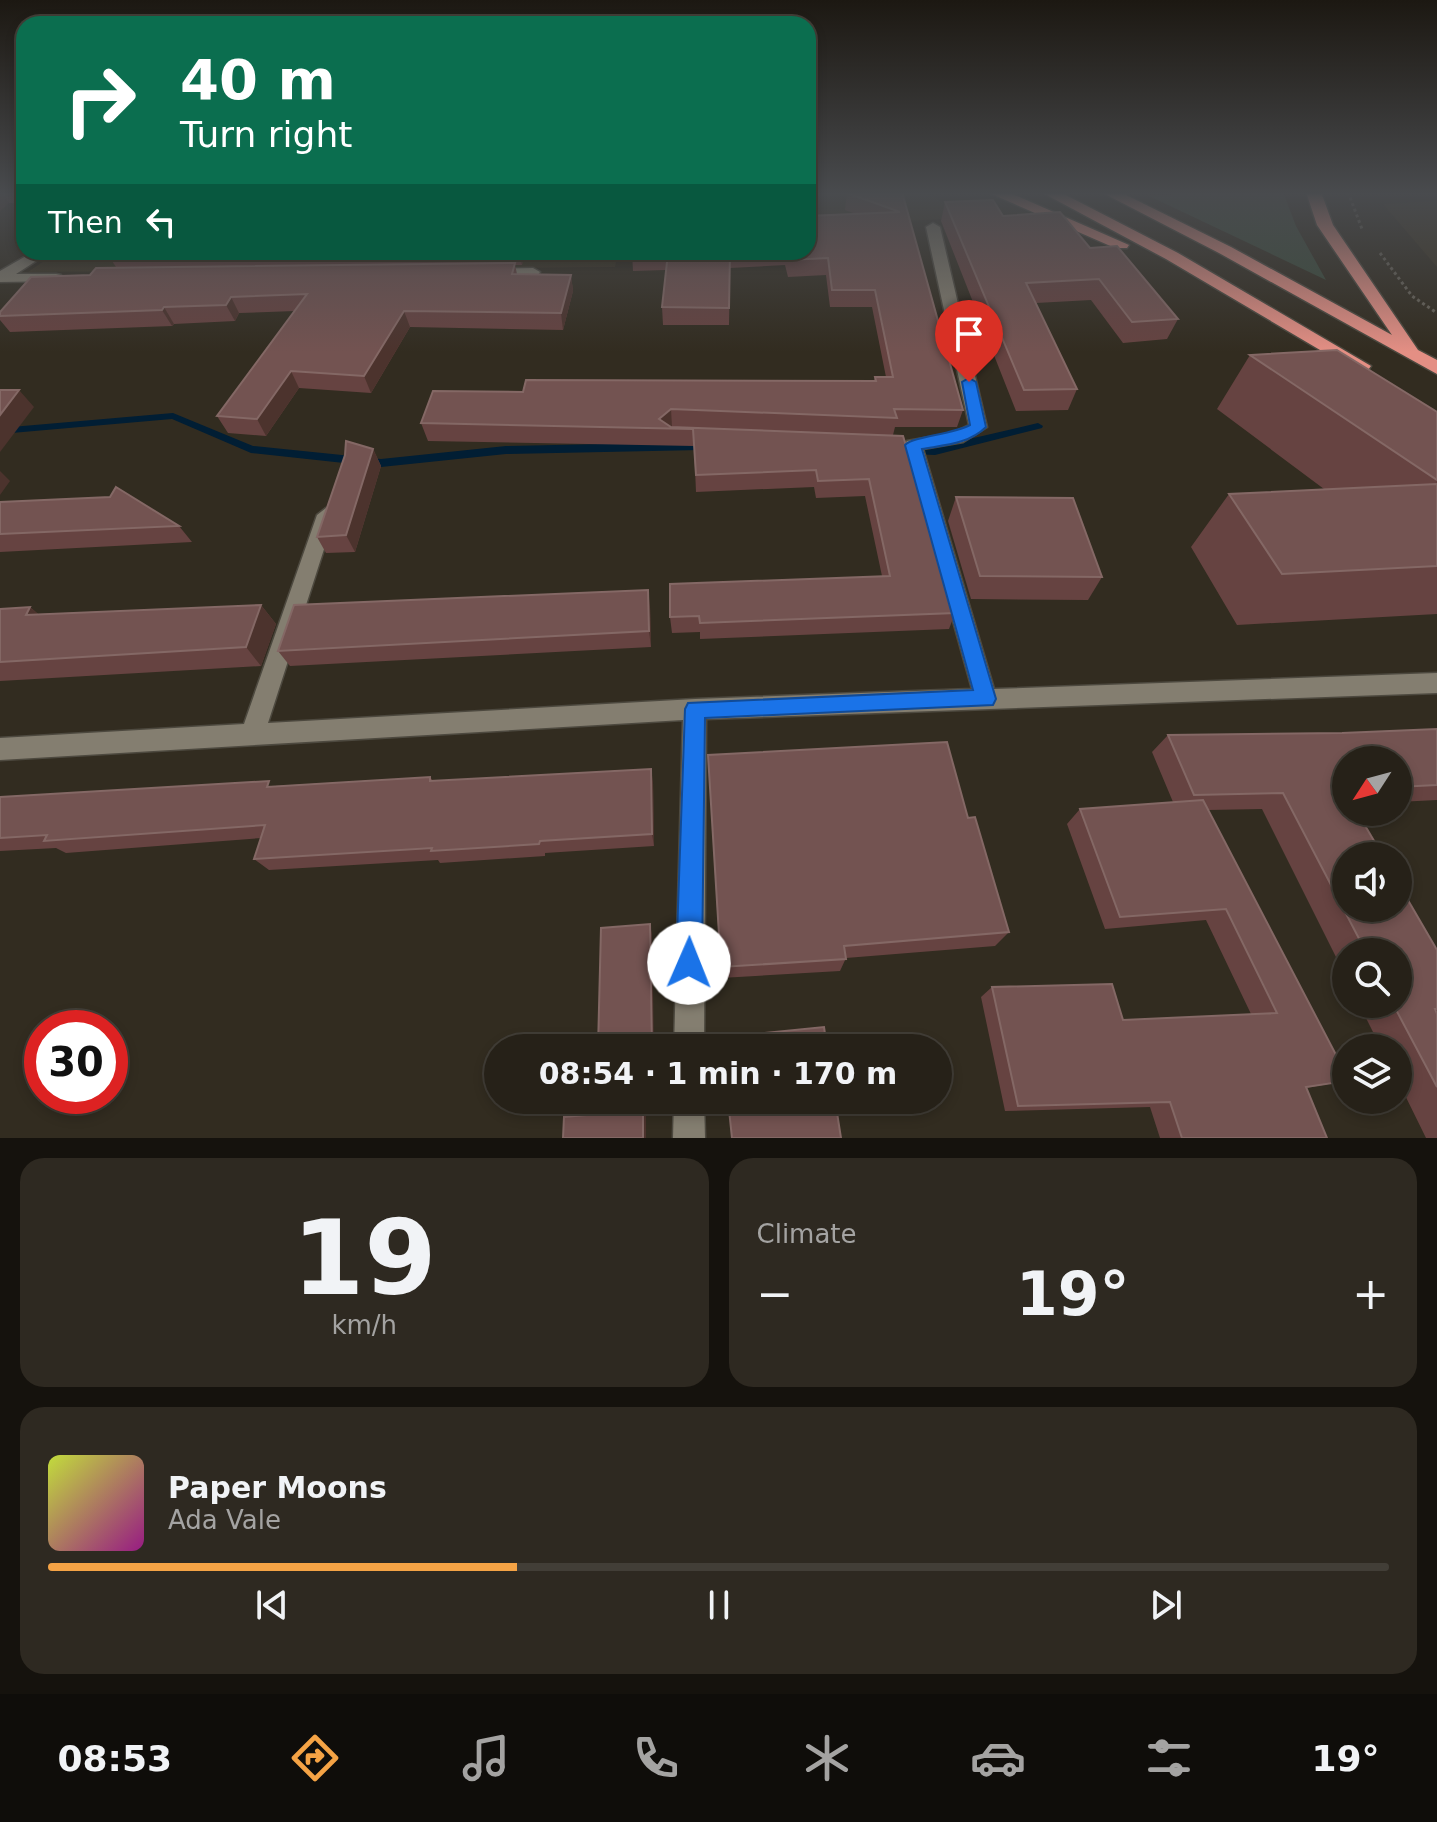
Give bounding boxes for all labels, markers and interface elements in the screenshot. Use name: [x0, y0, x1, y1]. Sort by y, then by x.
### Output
text: 40 m: [180, 47, 336, 112]
icon: right: [48, 48, 152, 152]
text: Turn right: [180, 114, 352, 155]
icon: left: [139, 200, 183, 244]
text: Then: [48, 205, 123, 240]
pin: [935, 300, 1003, 382]
icon: arrive: [947, 312, 991, 356]
north arrow: [1332, 746, 1412, 826]
map controls: [1332, 746, 1412, 1114]
button: sound: [1332, 842, 1412, 922]
position arrow: [647, 921, 731, 1005]
button: search: [1332, 938, 1412, 1018]
speed limit sign: 30: [24, 1010, 128, 1114]
button: layers: [1332, 1034, 1412, 1114]
text: 08:54 · 1 min · 170 m: [539, 1056, 897, 1091]
text: 19: [292, 1197, 437, 1319]
text: Climate: [757, 1219, 857, 1249]
text: 19°: [1016, 1259, 1130, 1329]
text: −: [757, 1268, 793, 1319]
text: +: [1352, 1268, 1389, 1319]
text: km/h: [331, 1310, 397, 1340]
text: Paper Moons: [168, 1470, 387, 1505]
text: Ada Vale: [168, 1505, 281, 1535]
icon: previous: [250, 1583, 294, 1627]
icon: pause: [697, 1583, 741, 1627]
icon: next: [1144, 1583, 1188, 1627]
icon: directions: [287, 1730, 343, 1786]
icon: music: [458, 1730, 514, 1786]
icon: phone: [628, 1730, 684, 1786]
icon: climate: [799, 1730, 855, 1786]
icon: car: [970, 1730, 1026, 1786]
icon: filters: [1141, 1730, 1197, 1786]
text: 08:53: [57, 1738, 172, 1779]
text: 19°: [1311, 1738, 1380, 1779]

